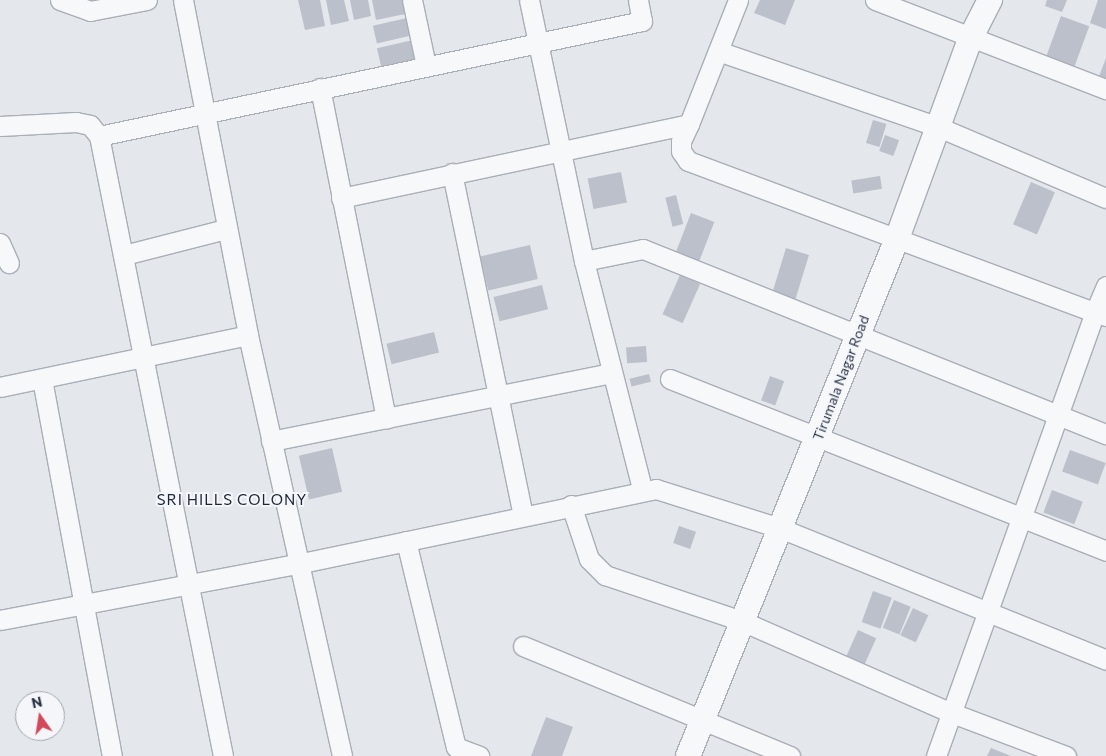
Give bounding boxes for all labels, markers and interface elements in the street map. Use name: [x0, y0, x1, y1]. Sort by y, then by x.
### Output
street label: Tirumala Nagar Road: [809, 313, 873, 443]
district label: SRI HILLS COLONY: [155, 491, 309, 509]
north arrow: [15, 691, 65, 741]
text: N: [30, 692, 44, 711]

